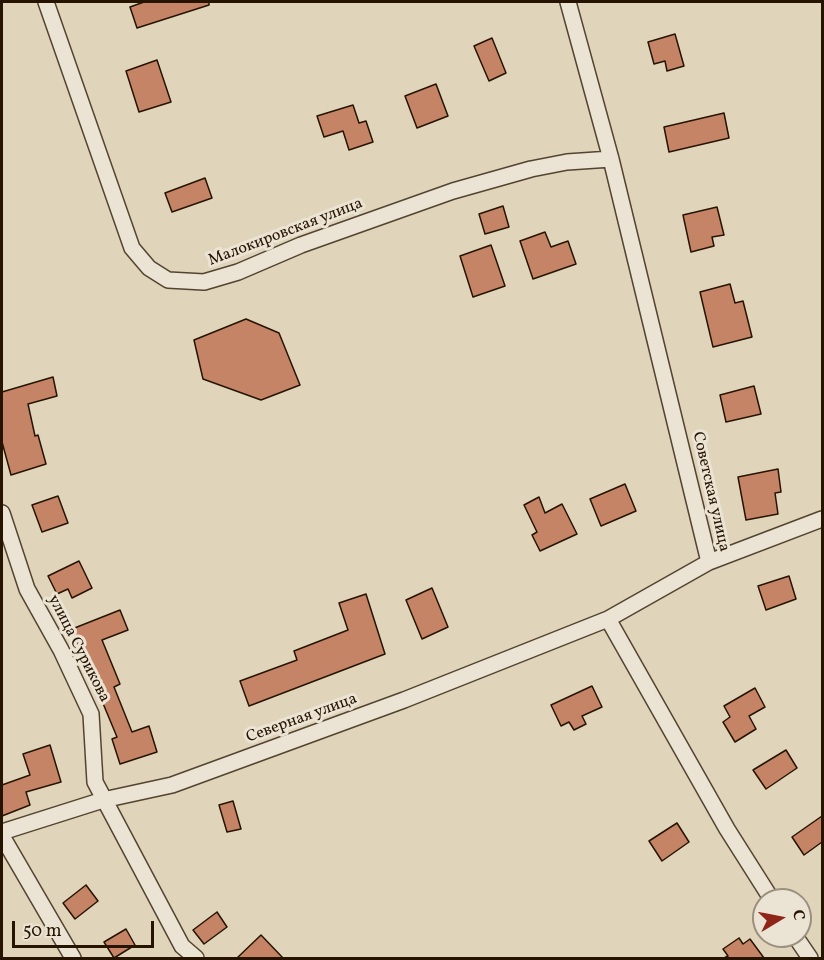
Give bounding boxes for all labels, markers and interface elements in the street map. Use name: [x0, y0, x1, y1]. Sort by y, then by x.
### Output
street label: Малокировская улица: [206, 195, 366, 271]
street label: Советская улица: [687, 430, 733, 554]
street label: улица Сурикова: [43, 592, 113, 706]
street label: Северная улица: [244, 690, 360, 748]
north arrow: [752, 888, 812, 948]
text: С: [786, 908, 809, 922]
scale bar: [15, 909, 158, 947]
text: 50 m: [23, 919, 62, 944]

